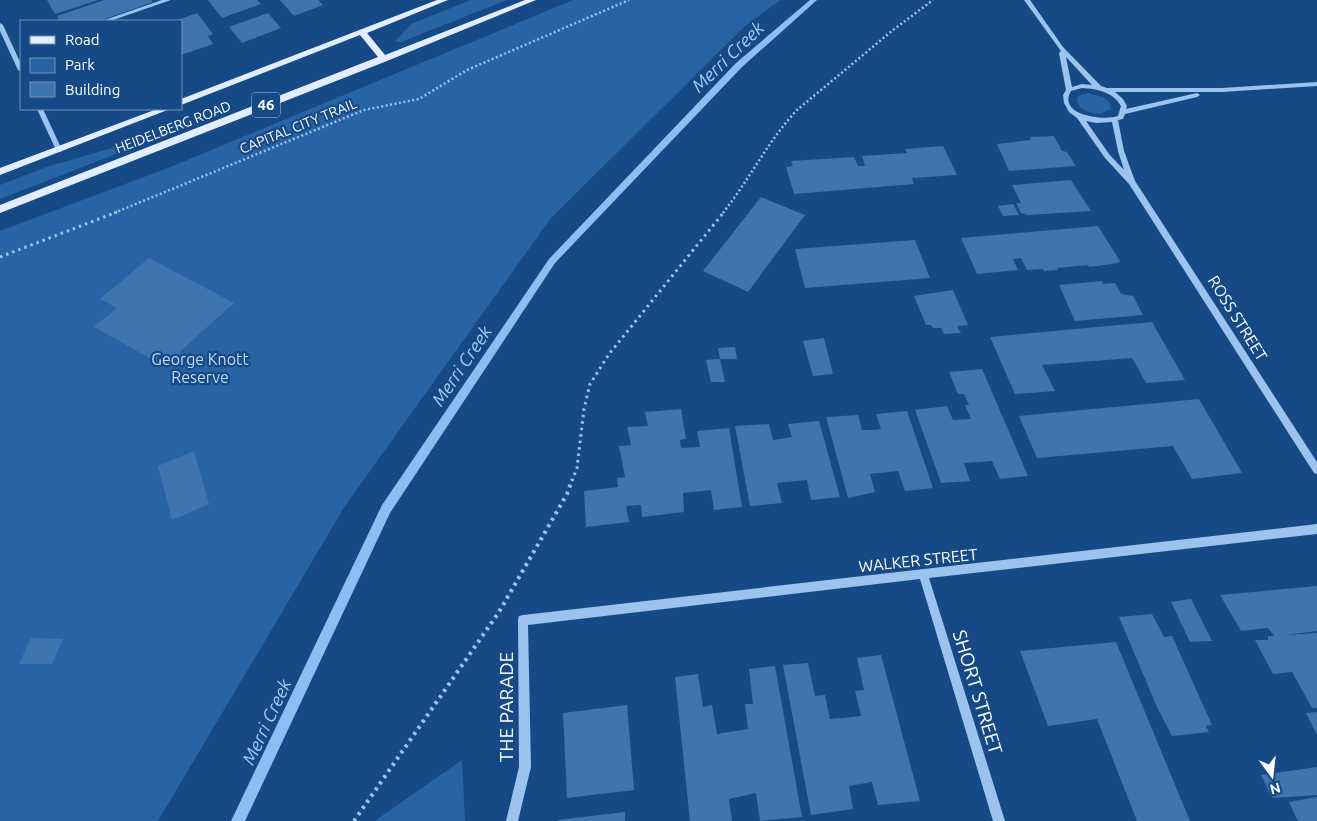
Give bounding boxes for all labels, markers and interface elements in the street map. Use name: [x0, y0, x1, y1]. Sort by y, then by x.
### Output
water label: Merri Creek: [687, 17, 768, 96]
legend: [20, 20, 182, 110]
text: Road: [65, 31, 100, 48]
text: Park: [65, 56, 95, 73]
text: Building: [65, 81, 120, 98]
road number: 46: [252, 92, 280, 118]
street label: CAPITAL CITY TRAIL: [237, 95, 359, 157]
street label: HEIDELBERG ROAD: [113, 98, 233, 156]
street label: ROSS STREET: [1205, 272, 1271, 364]
water label: Merri Creek: [427, 321, 496, 409]
park label: George Knott Reserve: [151, 350, 249, 386]
street label: WALKER STREET: [858, 545, 979, 575]
street label: SHORT STREET: [949, 627, 1007, 757]
street label: THE PARADE: [495, 652, 517, 762]
water label: Merri Creek: [238, 675, 295, 768]
north arrow: [1247, 751, 1297, 801]
text: N: [1268, 779, 1282, 798]

